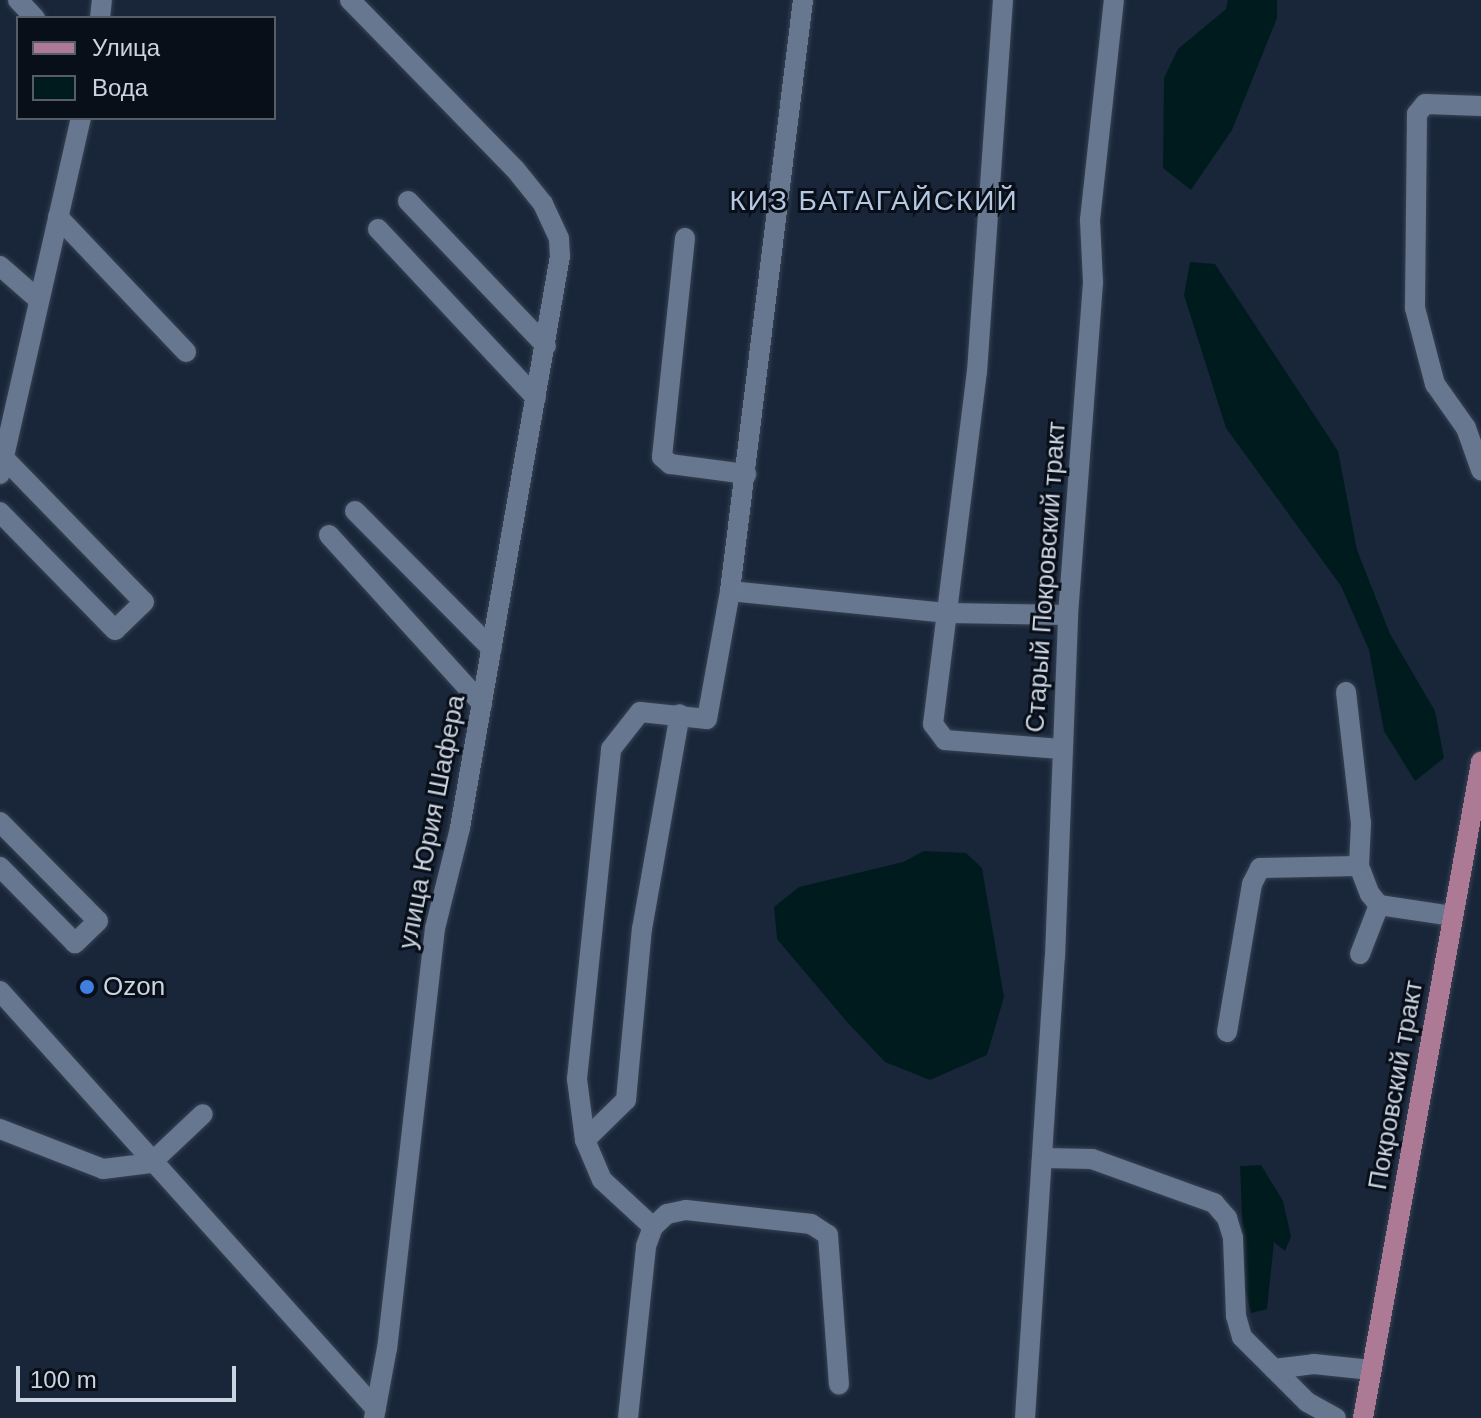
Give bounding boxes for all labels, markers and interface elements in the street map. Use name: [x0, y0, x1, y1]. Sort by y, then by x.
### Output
legend: [16, 16, 276, 120]
text: Улица: [92, 34, 160, 61]
text: Вода: [92, 74, 148, 101]
district label: КИЗ БАТАГАЙСКИЙ: [729, 184, 1019, 218]
street label: Старый Покровский тракт: [1020, 420, 1072, 734]
street label: улица Юрия Шафера: [392, 692, 472, 952]
place label: Ozon: [103, 971, 165, 1003]
marker: Ozon: [78, 978, 96, 996]
street label: Покровский тракт: [1362, 978, 1430, 1192]
scale bar: [20, 1350, 240, 1400]
text: 100 m: [30, 1366, 97, 1393]

